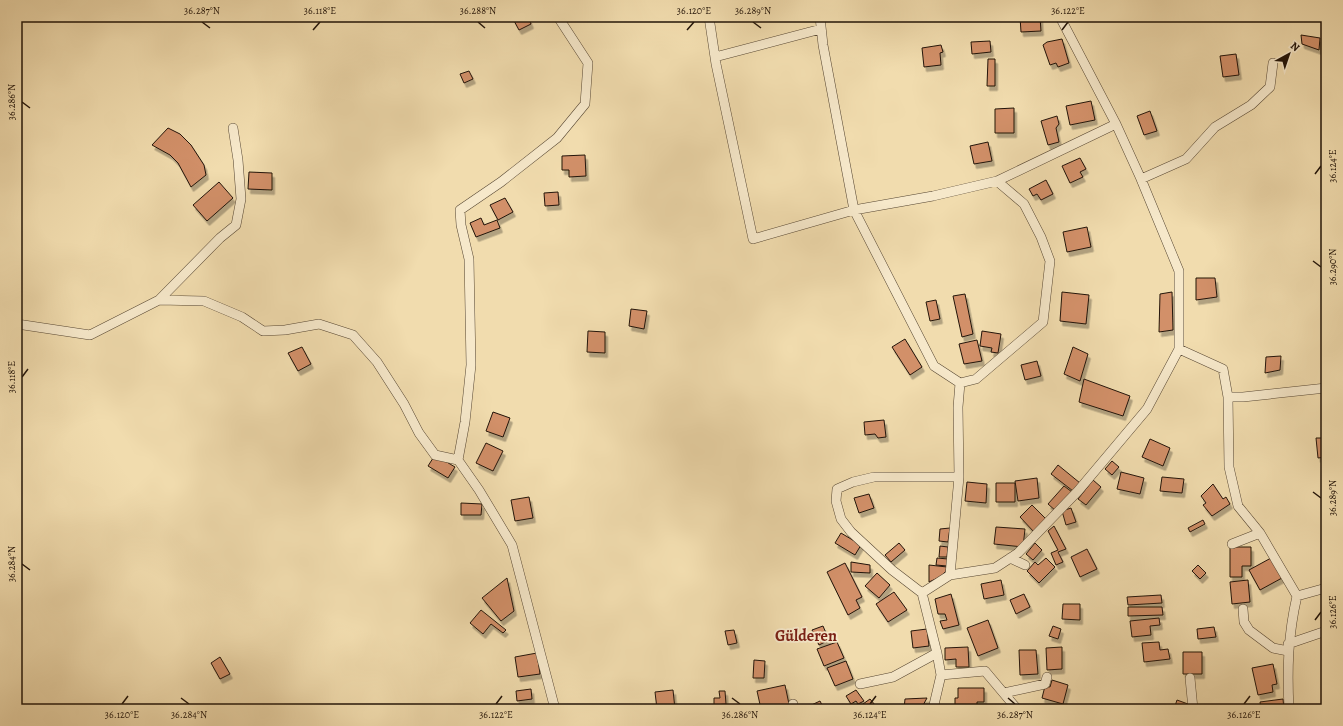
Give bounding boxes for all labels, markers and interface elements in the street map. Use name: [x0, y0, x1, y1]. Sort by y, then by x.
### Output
text: 36.287°N: [184, 4, 220, 17]
text: 36.118°E: [304, 4, 336, 17]
text: 36.288°N: [460, 4, 496, 17]
text: 36.120°E: [677, 4, 711, 17]
text: 36.289°N: [735, 4, 771, 17]
text: 36.122°E: [1051, 4, 1085, 17]
north arrow: [1269, 34, 1309, 74]
text: N: [1287, 38, 1303, 55]
text: 36.286°N: [5, 84, 18, 120]
text: 36.124°E: [1326, 149, 1339, 183]
text: 36.290°N: [1326, 249, 1339, 285]
text: 36.118°E: [5, 361, 18, 393]
text: 36.289°N: [1326, 480, 1339, 516]
text: 36.284°N: [5, 546, 18, 582]
text: 36.126°E: [1326, 595, 1339, 629]
district label: Gülderen: [775, 625, 837, 647]
text: 36.120°E: [105, 708, 139, 721]
text: 36.284°N: [171, 708, 207, 721]
text: 36.122°E: [479, 708, 513, 721]
text: 36.286°N: [722, 708, 758, 721]
text: 36.124°E: [853, 708, 887, 721]
text: 36.287°N: [997, 708, 1033, 721]
text: 36.126°E: [1227, 708, 1261, 721]

